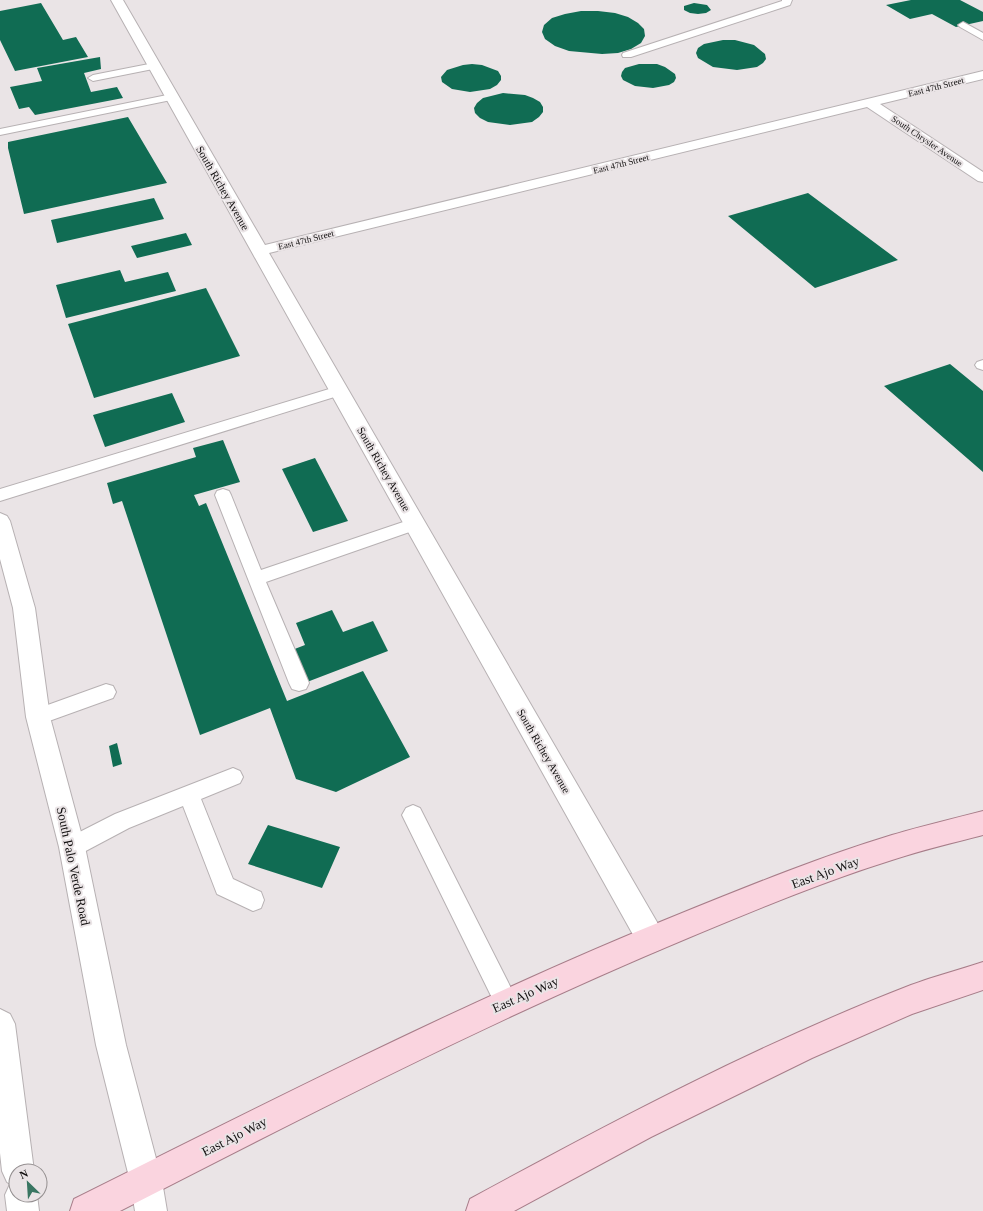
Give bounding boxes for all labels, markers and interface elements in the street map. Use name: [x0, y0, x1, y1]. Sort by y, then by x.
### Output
street label: East 47th Street: [907, 75, 965, 99]
street label: South Chrysler Avenue: [890, 114, 964, 168]
street label: South Richey Avenue: [194, 144, 252, 232]
street label: East 47th Street: [592, 152, 650, 176]
street label: East 47th Street: [277, 228, 335, 252]
street label: South Richey Avenue: [355, 425, 413, 513]
street label: South Richey Avenue: [515, 707, 573, 795]
street label: South Palo Verde Road: [54, 805, 94, 927]
street label: East Ajo Way: [789, 853, 862, 892]
street label: East Ajo Way: [490, 973, 561, 1016]
street label: East Ajo Way: [199, 1113, 270, 1159]
north arrow: [8, 1163, 48, 1203]
text: N: [18, 1167, 30, 1181]

